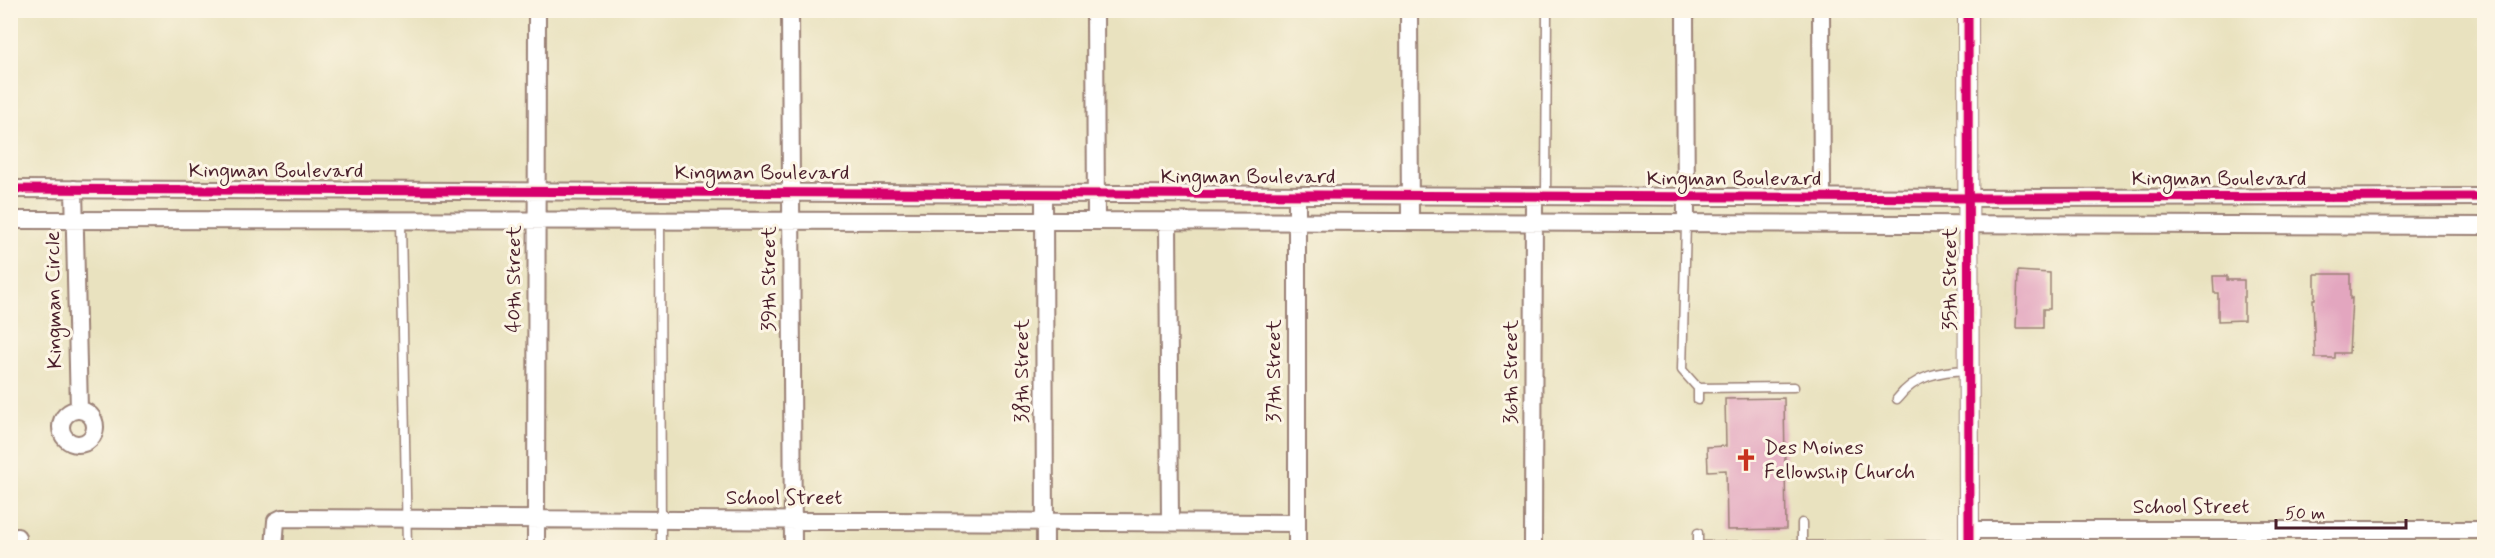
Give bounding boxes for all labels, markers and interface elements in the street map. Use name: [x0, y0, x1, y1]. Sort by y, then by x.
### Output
street label: Kingman Boulevard: [189, 157, 364, 186]
street label: Kingman Boulevard: [675, 159, 850, 188]
street label: Kingman Boulevard: [1161, 163, 1336, 192]
street label: Kingman Boulevard: [1647, 165, 1822, 194]
street label: Kingman Boulevard: [2132, 165, 2307, 194]
street label: 40th Street: [500, 224, 528, 333]
street label: 39th Street: [755, 226, 783, 332]
street label: 35th Street: [1936, 226, 1964, 331]
street label: Kingman Circle: [39, 231, 70, 369]
street label: 38th Street: [1008, 318, 1036, 423]
street label: 37th Street: [1260, 319, 1288, 423]
street label: 36th Street: [1497, 319, 1525, 424]
place label: Des Moines Fellowship Church: [1764, 434, 1915, 486]
church icon: Des Moines Fellowship Church: [1733, 447, 1759, 473]
street label: School Street: [726, 484, 842, 512]
scale bar: [2276, 492, 2406, 530]
street label: School Street: [2133, 493, 2249, 521]
text: 50 m: [2285, 502, 2325, 526]

